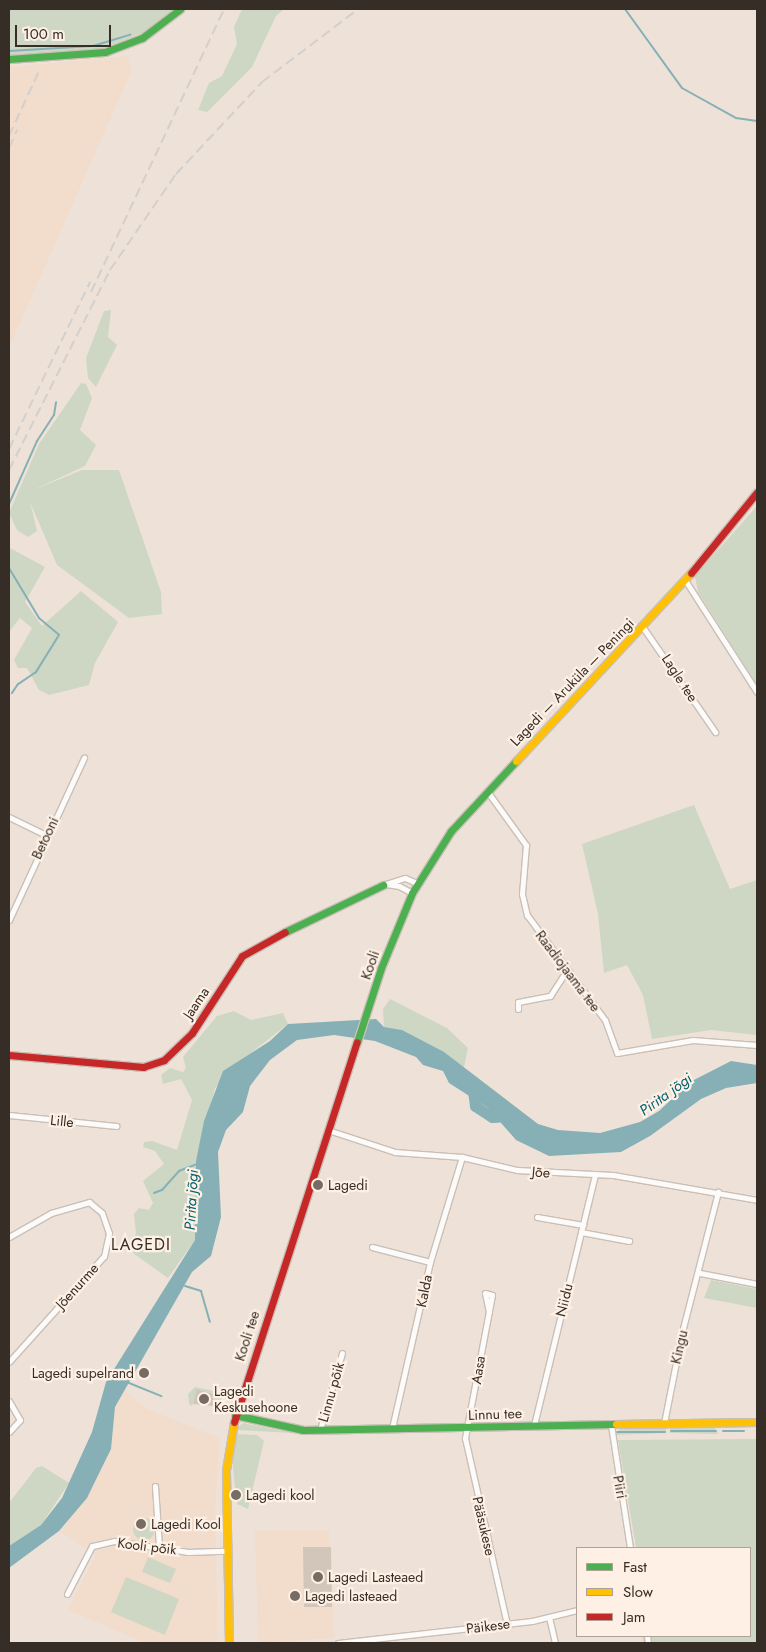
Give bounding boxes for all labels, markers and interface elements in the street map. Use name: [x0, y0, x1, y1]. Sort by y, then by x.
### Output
scale bar: [18, 15, 114, 47]
text: 100 m: [23, 23, 64, 45]
street label: Lagedi — Aruküla — Peningi: [507, 615, 637, 749]
street label: Lagle tee: [658, 651, 702, 705]
street label: Betooni: [28, 814, 62, 862]
street label: Raadiojaama tee: [532, 927, 604, 1015]
street label: Kooli: [357, 948, 383, 982]
street label: Jaama: [179, 984, 213, 1022]
water label: Pirita jõgi: [636, 1070, 696, 1120]
street label: Lille: [49, 1111, 75, 1131]
street label: Jõe: [531, 1163, 551, 1181]
water label: Pirita jõgi: [181, 1169, 203, 1231]
place label: Lagedi: [328, 1177, 368, 1193]
marker: Lagedi: [312, 1179, 324, 1191]
district label: LAGEDI: [110, 1235, 172, 1255]
street label: Jõenurme: [52, 1260, 102, 1312]
street label: Kalda: [413, 1273, 435, 1309]
street label: Niidu: [552, 1282, 576, 1318]
street label: Kooli tee: [231, 1309, 263, 1363]
street label: Kingu: [667, 1328, 691, 1366]
street label: Aasa: [467, 1355, 489, 1385]
street label: Linnu põik: [314, 1360, 348, 1424]
place label: Lagedi supelrand: [32, 1365, 134, 1381]
marker: Lagedi supelrand: [138, 1367, 150, 1379]
place label: Lagedi Keskusehoone: [214, 1383, 298, 1415]
marker: Lagedi Keskusehoone: [198, 1393, 210, 1405]
street label: Linnu tee: [468, 1405, 522, 1423]
street label: Piiri: [610, 1474, 630, 1500]
place label: Lagedi kool: [246, 1487, 315, 1503]
marker: Lagedi kool: [230, 1489, 242, 1501]
street label: Pääsukese: [469, 1495, 499, 1557]
place label: Lagedi Kool: [151, 1516, 221, 1532]
marker: Lagedi Kool: [135, 1518, 147, 1530]
street label: Kooli põik: [117, 1534, 177, 1558]
legend: [576, 1547, 751, 1637]
text: Fast: [623, 1556, 647, 1578]
place label: Lagedi Lasteaed: [328, 1569, 423, 1585]
marker: Lagedi Lasteaed: [312, 1571, 324, 1583]
text: Slow: [623, 1581, 653, 1603]
place label: Lagedi lasteaed: [305, 1588, 397, 1604]
marker: Lagedi lasteaed: [289, 1590, 301, 1602]
text: Jam: [623, 1606, 646, 1628]
street label: Päikese: [465, 1615, 511, 1637]

